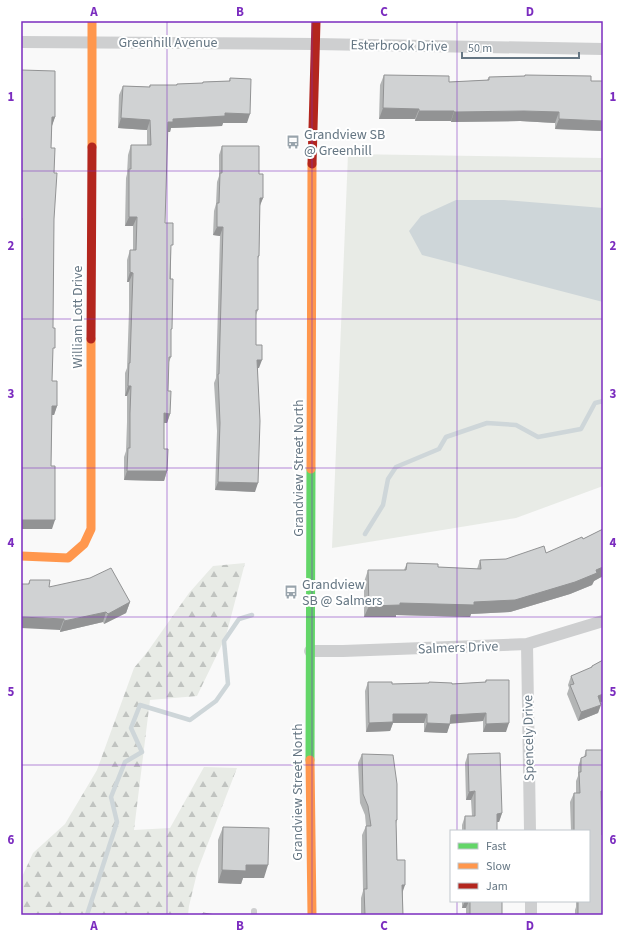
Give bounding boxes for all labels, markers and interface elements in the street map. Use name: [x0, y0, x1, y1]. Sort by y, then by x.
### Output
text: A: [89, 3, 98, 21]
text: B: [236, 3, 244, 21]
text: C: [380, 3, 388, 21]
text: D: [526, 3, 534, 21]
street label: Greenhill Avenue: [118, 33, 218, 53]
scale bar: [462, 34, 579, 60]
street label: Esterbrook Drive: [350, 35, 448, 57]
text: 50 m: [468, 40, 492, 57]
text: 1: [8, 88, 15, 106]
text: 1: [610, 88, 617, 106]
place label: Grandview SB @ Greenhill: [304, 125, 385, 161]
bus stop icon: Grandview SB @ Greenhill: [285, 134, 301, 150]
text: 2: [8, 237, 15, 255]
text: 2: [610, 237, 617, 255]
street label: William Lott Drive: [68, 266, 88, 368]
text: 3: [8, 385, 15, 403]
text: 3: [610, 385, 617, 403]
street label: Grandview Street North: [289, 399, 309, 537]
text: 4: [8, 534, 15, 552]
text: 4: [610, 534, 617, 552]
place label: Grandview SB @ Salmers: [302, 575, 383, 611]
bus stop icon: Grandview SB @ Salmers: [283, 584, 299, 600]
street label: Salmers Drive: [417, 637, 499, 659]
text: 5: [8, 683, 15, 701]
text: 5: [610, 683, 617, 701]
street label: Spencely Drive: [518, 695, 540, 781]
street label: Grandview Street North: [288, 723, 308, 861]
legend: [450, 830, 590, 902]
text: 6: [8, 831, 15, 849]
text: 6: [610, 831, 617, 849]
text: Fast: [486, 838, 506, 855]
text: Slow: [486, 858, 511, 875]
text: Jam: [486, 878, 508, 895]
text: A: [89, 917, 98, 935]
text: B: [236, 917, 244, 935]
text: C: [380, 917, 388, 935]
text: D: [526, 917, 534, 935]

